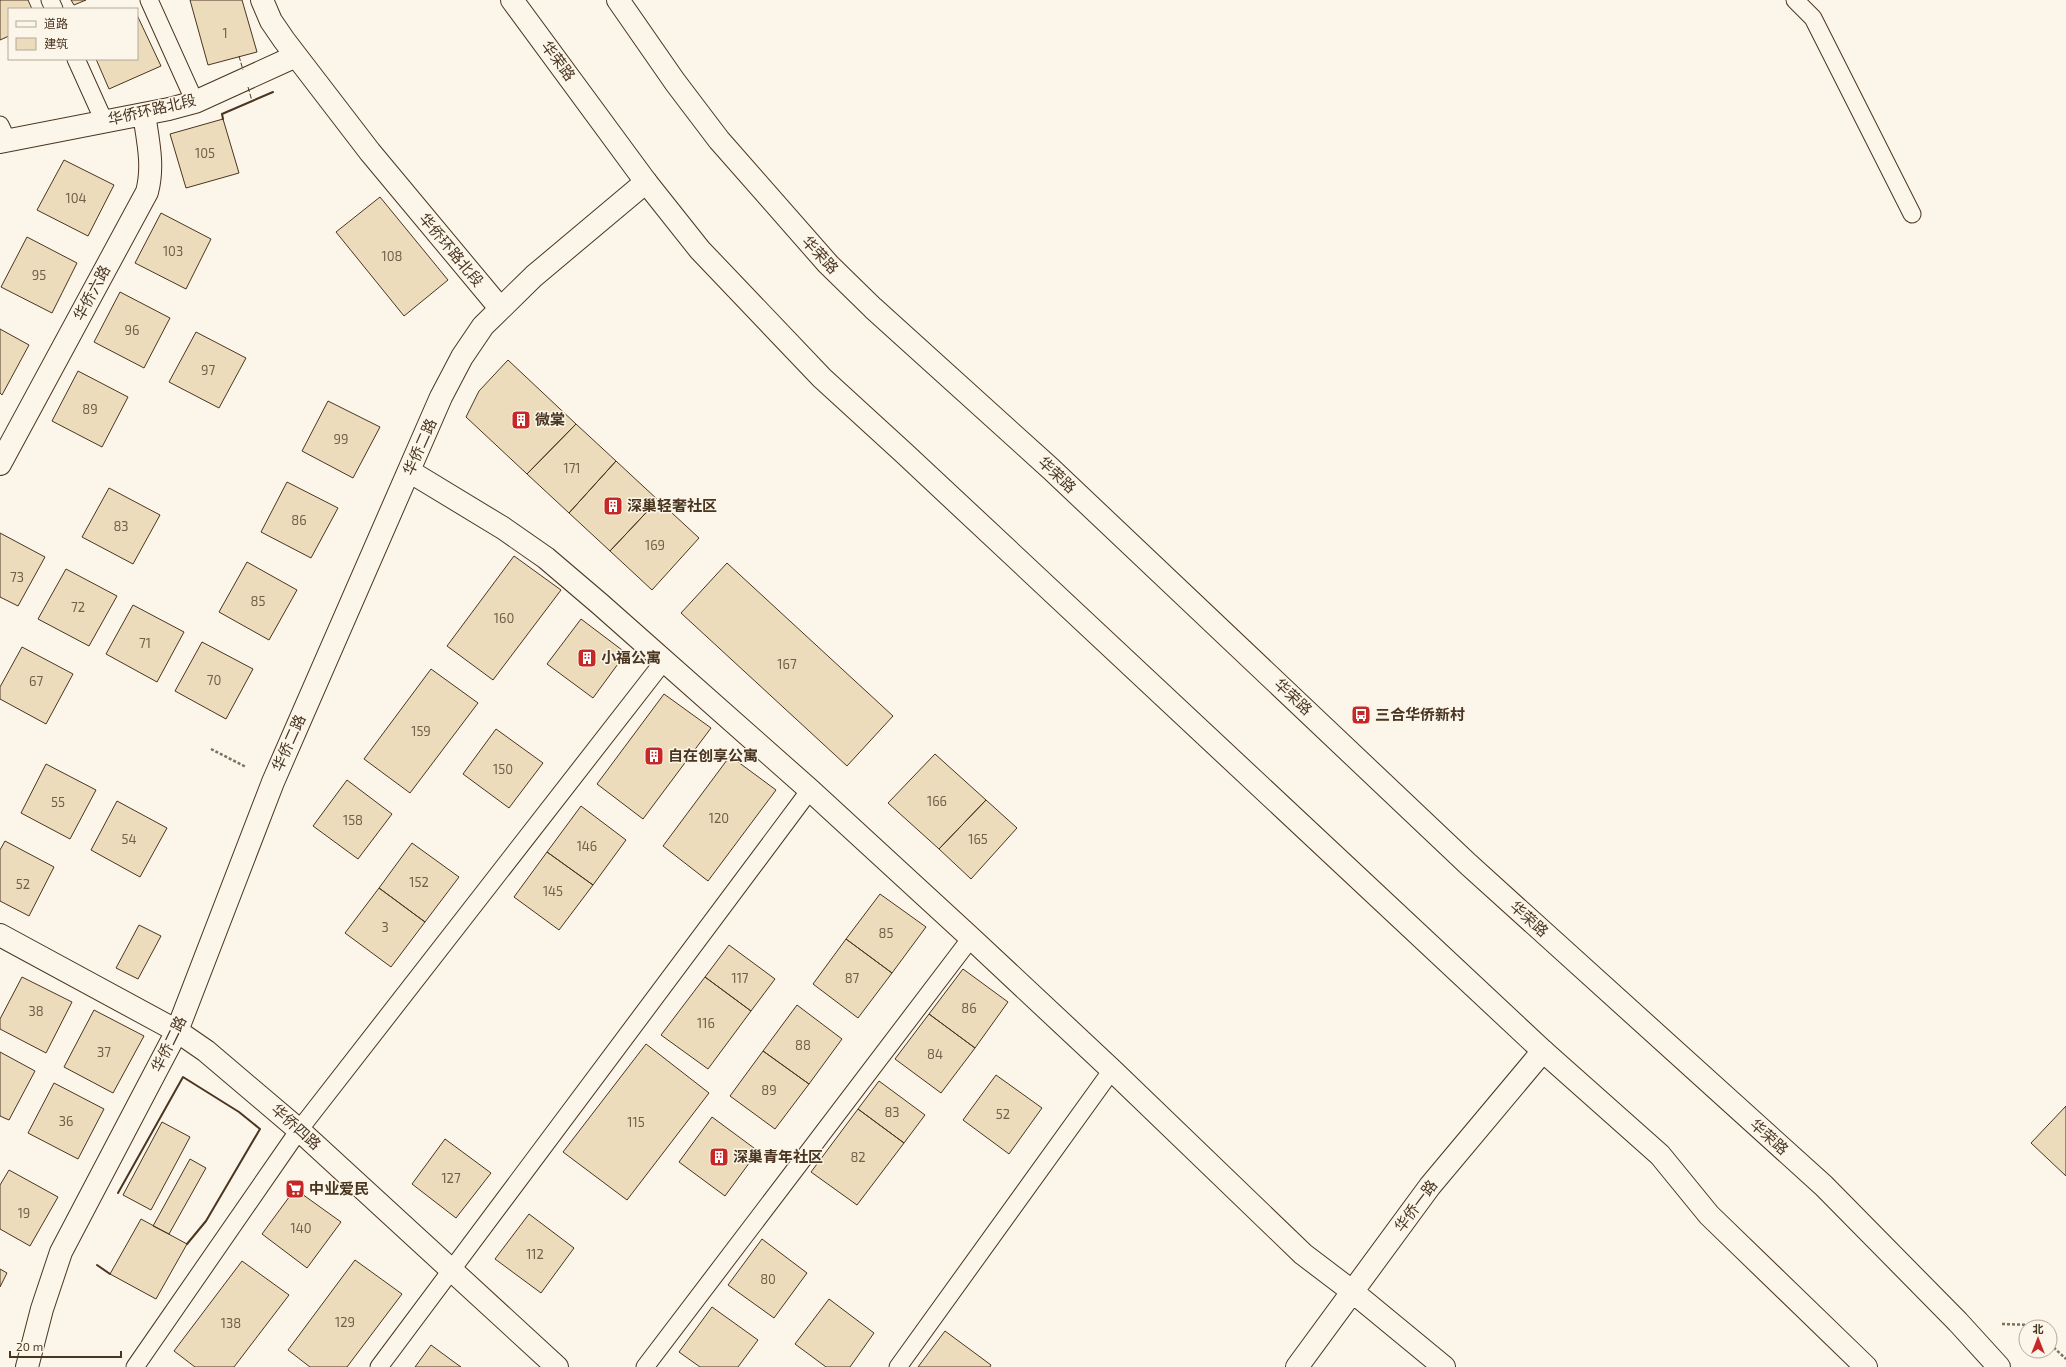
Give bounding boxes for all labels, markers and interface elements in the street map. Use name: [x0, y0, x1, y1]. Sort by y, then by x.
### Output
legend: [8, 8, 138, 60]
text: 道路: [44, 16, 68, 30]
house number: 1: [222, 25, 228, 41]
text: 建筑: [44, 36, 68, 50]
street label: 华荣路: [538, 37, 580, 84]
street label: 华侨环路北段: [106, 90, 198, 128]
house number: 105: [195, 145, 215, 161]
house number: 104: [65, 190, 87, 206]
street label: 华侨环路北段: [416, 209, 488, 290]
street label: 华荣路: [799, 232, 843, 277]
house number: 103: [163, 243, 183, 259]
house number: 108: [382, 248, 402, 264]
street label: 华侨六路: [69, 262, 113, 323]
house number: 95: [32, 267, 46, 283]
house number: 96: [125, 322, 139, 338]
house number: 97: [201, 362, 215, 378]
house number: 89: [82, 401, 98, 417]
building icon: 微棠: [510, 409, 532, 431]
place label: 微棠: [535, 410, 565, 428]
street label: 华侨二路: [399, 416, 440, 478]
house number: 99: [334, 431, 348, 447]
street label: 华荣路: [1035, 452, 1080, 496]
house number: 171: [563, 460, 581, 476]
building icon: 深巢轻奢社区: [602, 495, 624, 517]
place label: 深巢轻奢社区: [627, 496, 717, 514]
house number: 86: [291, 512, 307, 528]
house number: 83: [113, 518, 129, 534]
house number: 169: [645, 537, 665, 553]
house number: 73: [10, 569, 24, 585]
house number: 85: [251, 593, 265, 609]
house number: 72: [71, 599, 85, 615]
house number: 160: [494, 610, 514, 626]
house number: 71: [139, 635, 151, 651]
building icon: 小福公寓: [576, 647, 598, 669]
place label: 小福公寓: [601, 648, 661, 666]
house number: 167: [777, 656, 797, 672]
house number: 70: [207, 672, 221, 688]
house number: 67: [29, 673, 43, 689]
street label: 华荣路: [1271, 674, 1316, 718]
bus stop icon: 三合华侨新村: [1350, 704, 1372, 726]
place label: 三合华侨新村: [1375, 705, 1465, 723]
street label: 华侨二路: [268, 712, 309, 774]
house number: 159: [411, 723, 431, 739]
building icon: 自在创享公寓: [643, 745, 665, 767]
place label: 自在创享公寓: [668, 746, 758, 764]
house number: 150: [493, 761, 513, 777]
house number: 166: [927, 793, 947, 809]
house number: 55: [51, 794, 65, 810]
house number: 120: [709, 810, 729, 826]
house number: 158: [343, 812, 363, 828]
house number: 54: [122, 831, 136, 847]
house number: 165: [968, 831, 988, 847]
house number: 146: [577, 838, 597, 854]
house number: 152: [409, 874, 429, 890]
house number: 52: [16, 876, 30, 892]
house number: 145: [543, 883, 563, 899]
street label: 华荣路: [1507, 897, 1552, 940]
house number: 3: [381, 919, 389, 935]
house number: 85: [879, 925, 893, 941]
house number: 117: [731, 970, 749, 986]
house number: 87: [845, 970, 860, 986]
house number: 86: [961, 1000, 977, 1016]
house number: 38: [28, 1003, 44, 1019]
street label: 华侨二路: [147, 1013, 189, 1074]
house number: 116: [697, 1015, 715, 1031]
house number: 88: [795, 1037, 811, 1053]
house number: 37: [97, 1044, 111, 1060]
house number: 84: [927, 1046, 943, 1062]
house number: 89: [761, 1082, 777, 1098]
street label: 华侨四路: [268, 1099, 325, 1153]
house number: 83: [884, 1104, 900, 1120]
house number: 52: [996, 1106, 1010, 1122]
house number: 36: [59, 1113, 73, 1129]
house number: 115: [627, 1114, 645, 1130]
street label: 华荣路: [1747, 1115, 1792, 1158]
building icon: 深巢青年社区: [708, 1146, 730, 1168]
place label: 深巢青年社区: [733, 1147, 823, 1165]
house number: 82: [850, 1149, 866, 1165]
house number: 127: [441, 1170, 461, 1186]
street label: 华侨一路: [1390, 1176, 1440, 1235]
supermarket icon: 中业爱民: [284, 1178, 306, 1200]
place label: 中业爱民: [309, 1179, 369, 1197]
house number: 19: [18, 1205, 30, 1221]
house number: 140: [290, 1220, 312, 1236]
house number: 112: [526, 1246, 544, 1262]
house number: 80: [760, 1271, 776, 1287]
house number: 129: [335, 1314, 355, 1330]
house number: 138: [221, 1315, 241, 1331]
north arrow: [2018, 1319, 2058, 1359]
text: 北: [2033, 1322, 2044, 1335]
scale bar: [10, 1333, 121, 1359]
text: 20 m: [16, 1339, 43, 1353]

